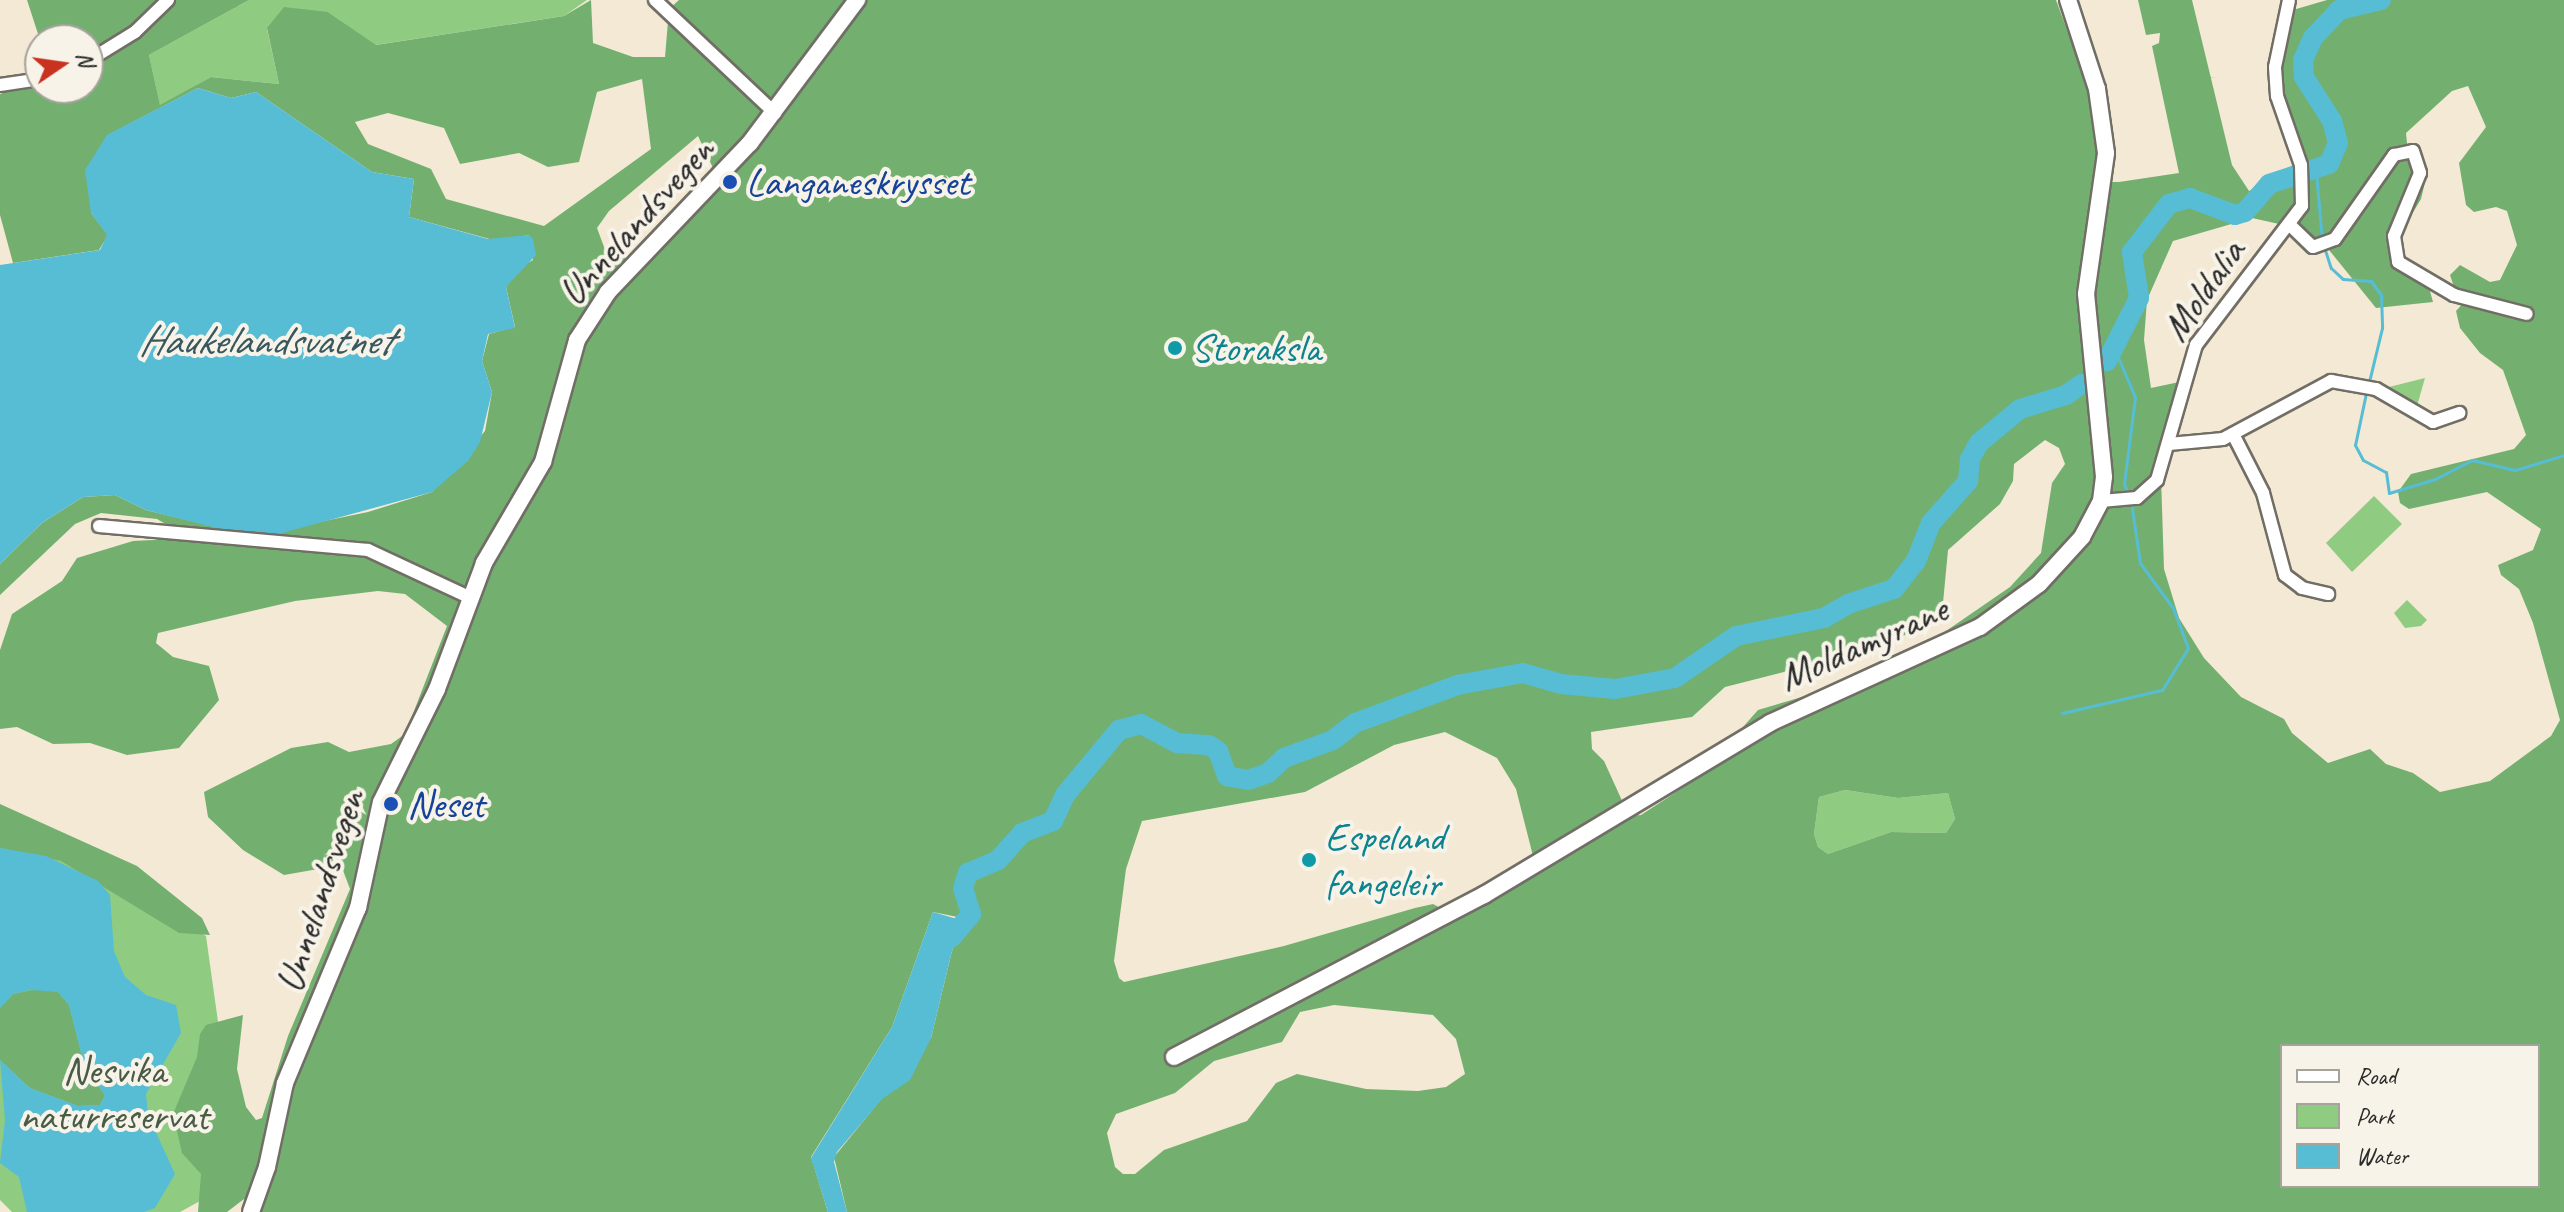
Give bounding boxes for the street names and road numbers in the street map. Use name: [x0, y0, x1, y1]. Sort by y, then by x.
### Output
street label: Unnelandsvegen: [548, 127, 724, 315]
street label: Moldalia: [2151, 230, 2255, 350]
street label: Moldamyrane: [1771, 585, 1955, 701]
street label: Unnelandsvegen: [265, 784, 375, 998]

